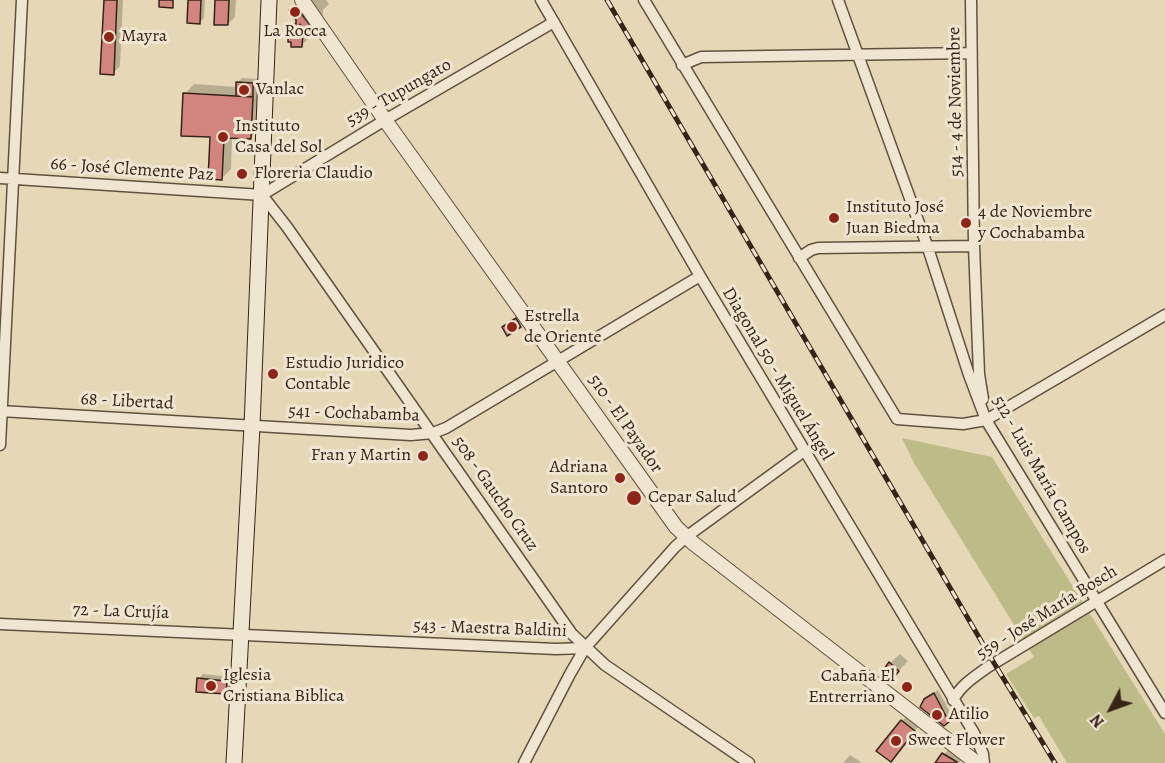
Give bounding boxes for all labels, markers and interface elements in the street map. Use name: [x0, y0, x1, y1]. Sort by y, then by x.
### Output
marker: La Rocca: [288, 5, 302, 19]
place label: La Rocca: [263, 21, 327, 43]
place label: Mayra: [121, 26, 167, 48]
street label: 514 - 4 de Noviembre: [944, 27, 968, 177]
marker: Mayra: [102, 30, 116, 44]
street label: 539 - Tupungato: [343, 54, 455, 132]
place label: Vanlac: [256, 79, 304, 101]
marker: Vanlac: [237, 83, 251, 97]
place label: Instituto Casa del Sol: [235, 116, 322, 158]
marker: Instituto Casa del Sol: [216, 130, 230, 144]
street label: 66 - José Clemente Paz: [49, 154, 215, 186]
place label: Floreria Claudio: [254, 163, 373, 185]
marker: Floreria Claudio: [235, 167, 249, 181]
place label: Instituto José Juan Biedma: [846, 197, 944, 240]
place label: 4 de Noviembre y Cochabamba: [978, 202, 1092, 244]
marker: Instituto José Juan Biedma: [827, 211, 841, 225]
marker: 4 de Noviembre y Cochabamba: [959, 216, 973, 230]
street label: Diagonal 50 - Miguel Ángel: [717, 284, 837, 464]
place label: Estrella de Oriente: [524, 306, 602, 348]
marker: Estrella de Oriente: [505, 320, 519, 334]
place label: Estudio Juridico Contable: [285, 353, 404, 395]
marker: Estudio Juridico Contable: [266, 367, 280, 381]
street label: 510 - El Payador: [583, 371, 667, 477]
street label: 68 - Libertad: [80, 389, 174, 415]
street label: 512 - Luis María Campos: [987, 392, 1095, 558]
street label: 541 - Cochabamba: [288, 401, 420, 427]
street label: 508 - Gaucho Cruz: [447, 432, 543, 556]
place label: Fran y Martin: [311, 445, 411, 467]
marker: Fran y Martin: [416, 449, 430, 463]
place label: Adriana Santoro: [549, 457, 608, 500]
marker: Adriana Santoro: [613, 471, 627, 485]
place label: Cepar Salud: [648, 487, 737, 509]
marker: Cepar Salud: [625, 489, 643, 507]
street label: 559 - José María Bosch: [973, 561, 1121, 665]
street label: 72 - La Crujía: [72, 600, 170, 624]
street label: 543 - Maestra Baldini: [413, 616, 567, 642]
place label: Iglesia Cristiana Biblica: [223, 665, 344, 708]
place label: Cabaña El Entrerriano: [808, 666, 895, 708]
marker: Iglesia Cristiana Biblica: [204, 679, 218, 693]
north arrow: [1081, 679, 1141, 739]
marker: Cabaña El Entrerriano: [900, 680, 914, 694]
place label: Atilio: [949, 704, 989, 726]
marker: Atilio: [930, 708, 944, 722]
text: N: [1085, 709, 1110, 732]
place label: Sweet Flower: [908, 730, 1005, 752]
marker: Sweet Flower: [889, 734, 903, 748]

